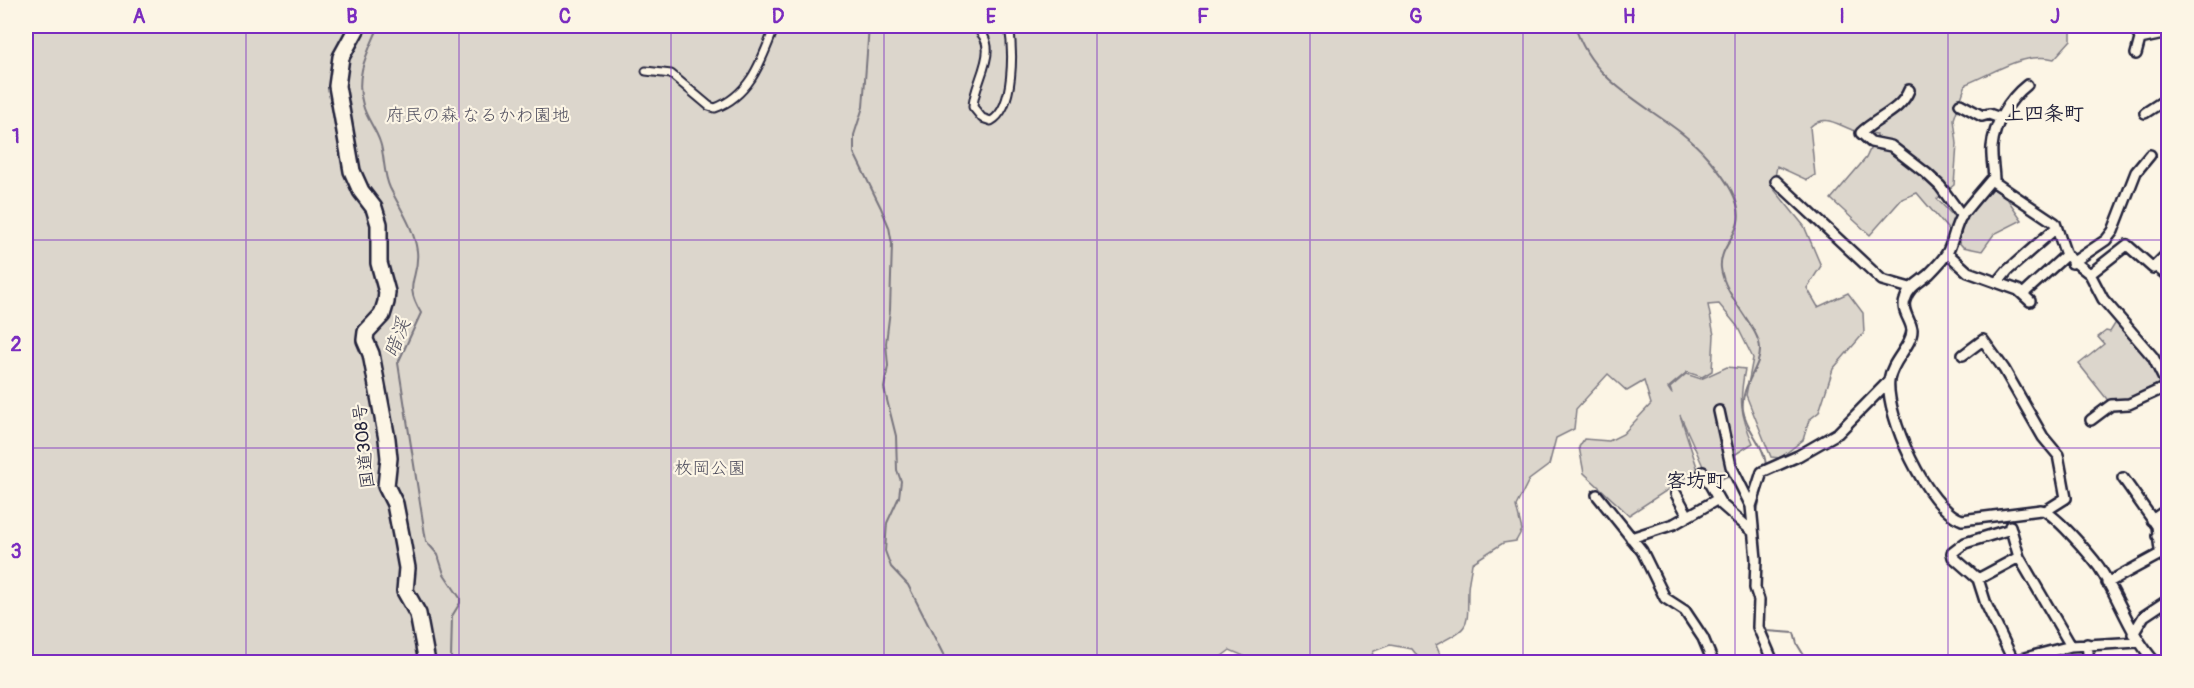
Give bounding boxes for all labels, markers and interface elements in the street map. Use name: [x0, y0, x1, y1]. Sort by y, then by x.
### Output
text: A: [133, 4, 146, 29]
text: B: [346, 4, 358, 29]
text: C: [559, 4, 571, 29]
text: D: [772, 4, 785, 29]
text: E: [986, 4, 997, 29]
text: F: [1197, 4, 1209, 29]
text: G: [1409, 4, 1423, 29]
text: H: [1623, 4, 1636, 29]
text: I: [1839, 4, 1845, 29]
text: J: [2050, 4, 2060, 29]
district label: 上四条町: [2004, 101, 2084, 126]
park label: 府民の森 なるかわ園地: [386, 104, 570, 127]
text: 1: [12, 124, 20, 149]
water label: 暗渓: [378, 314, 416, 361]
text: 2: [10, 332, 22, 357]
street label: 国道308号: [348, 402, 380, 490]
park label: 枚岡公園: [674, 457, 746, 480]
district label: 客坊町: [1666, 468, 1726, 493]
text: 3: [10, 539, 22, 564]

